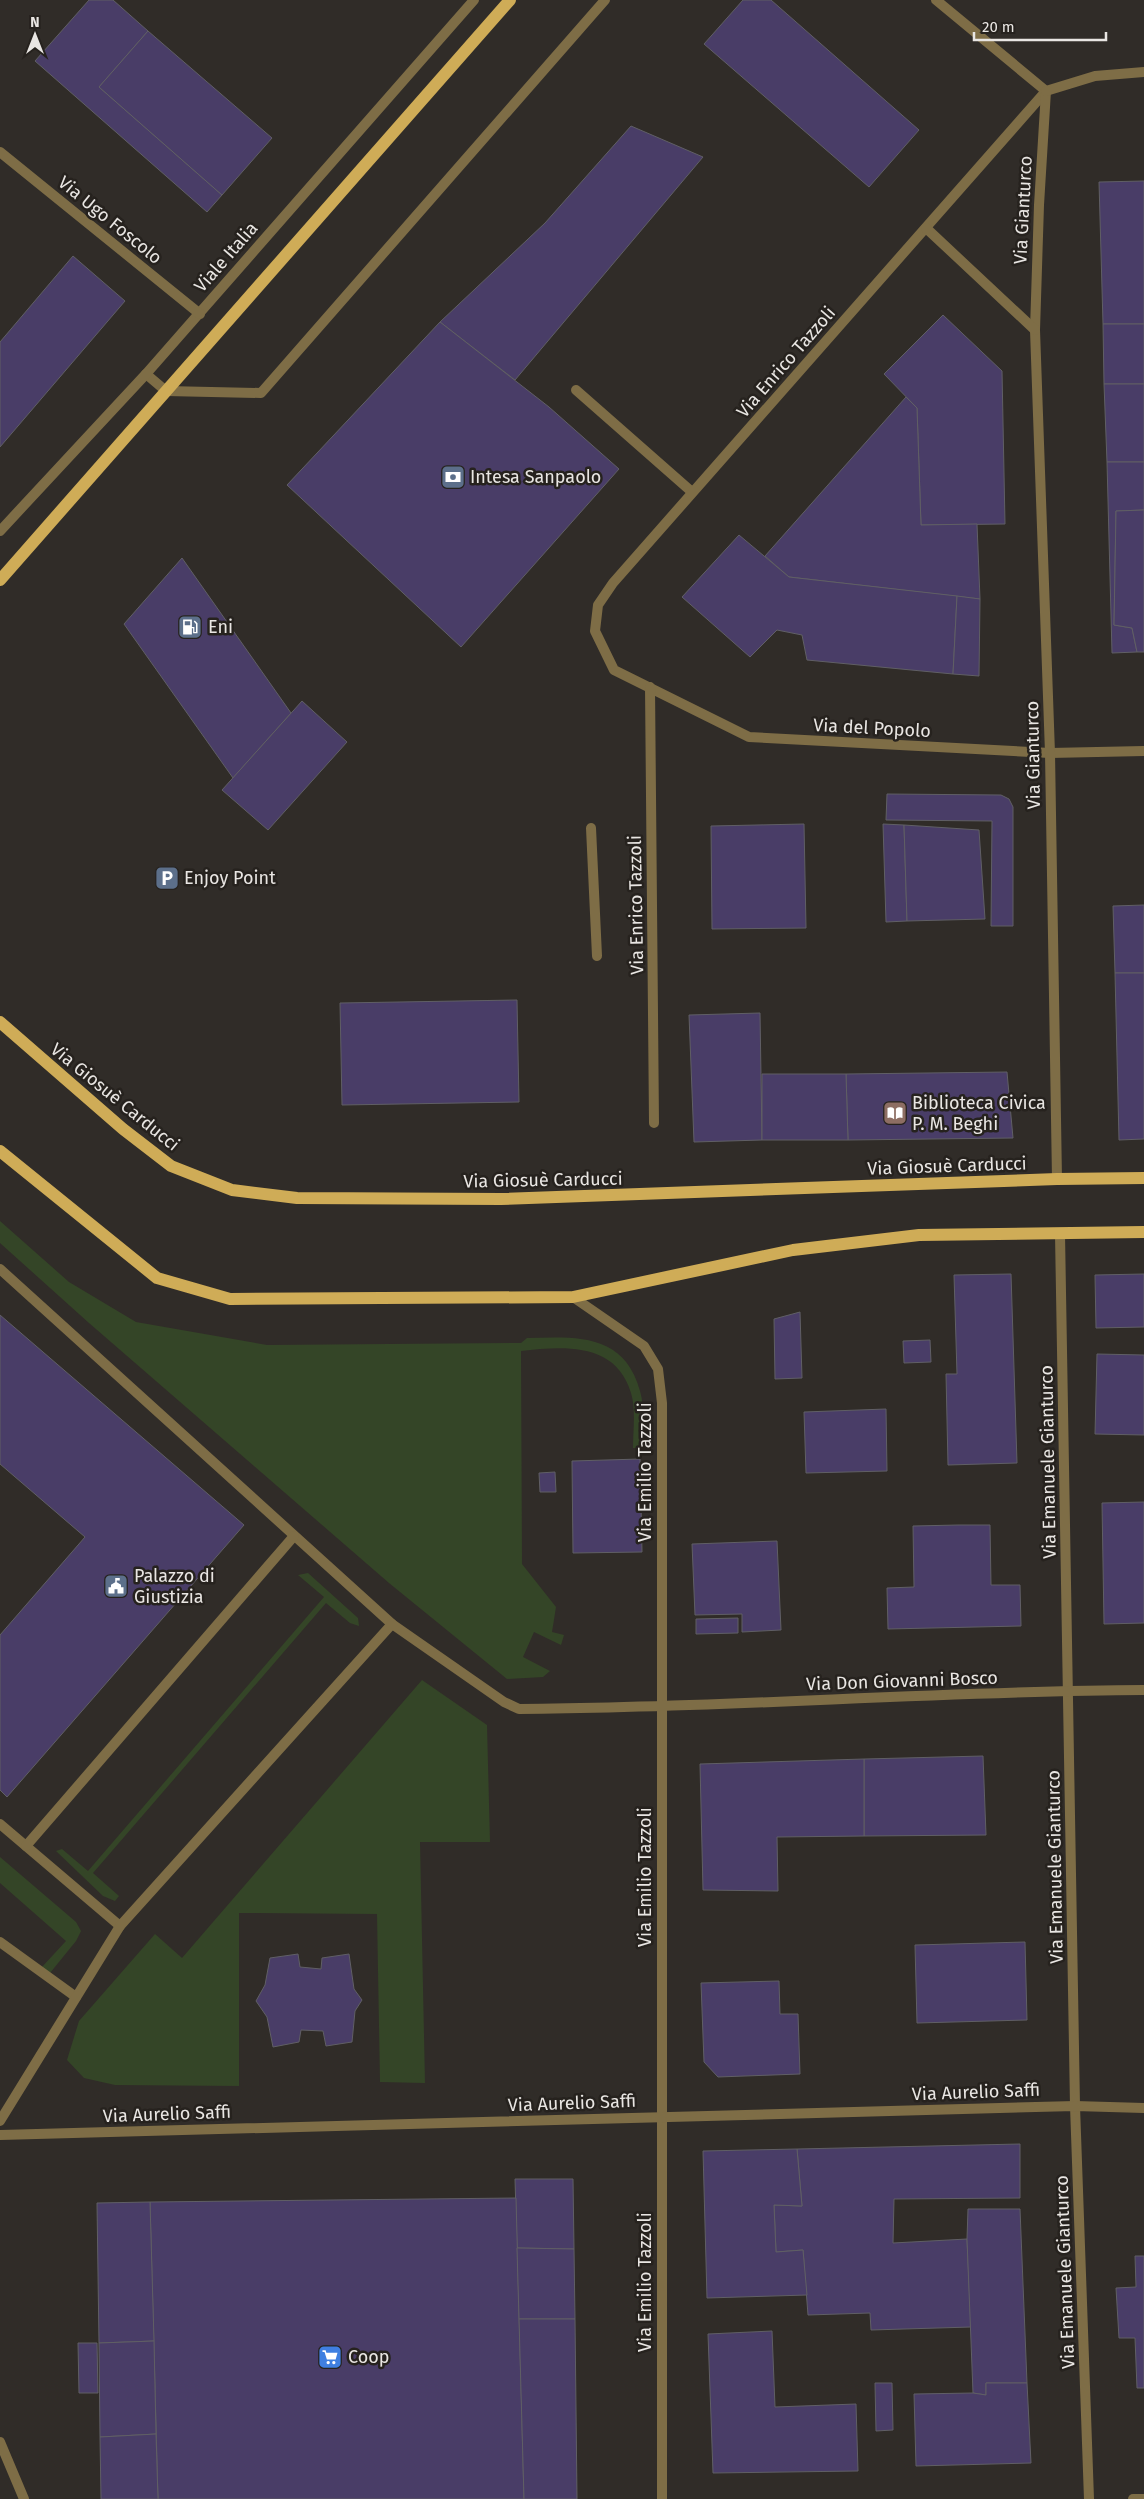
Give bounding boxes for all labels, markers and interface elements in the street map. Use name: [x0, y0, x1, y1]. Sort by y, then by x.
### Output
north arrow: [10, 10, 60, 60]
scale bar: [974, 10, 1106, 42]
text: N: [30, 14, 40, 31]
text: 20 m: [982, 18, 1015, 36]
street label: Via Gianturco: [1009, 155, 1037, 265]
street label: Via Ugo Foscolo: [54, 171, 166, 269]
street label: Viale Italia: [190, 217, 262, 297]
street label: Via Enrico Tazzoli: [732, 302, 840, 422]
bank icon: Intesa Sanpaolo: [440, 464, 466, 490]
place label: Intesa Sanpaolo: [470, 466, 601, 488]
fuel station icon: Eni: [177, 614, 203, 640]
place label: Eni: [208, 616, 233, 638]
street label: Via Gianturco: [1021, 701, 1045, 809]
street label: Via del Popolo: [813, 714, 931, 742]
street label: Via Enrico Tazzoli: [624, 835, 648, 975]
parking icon: Enjoy Point: [154, 865, 180, 891]
place label: Enjoy Point: [184, 867, 276, 889]
street label: Via Giosuè Carducci: [46, 1038, 184, 1156]
place label: Biblioteca Civica P. M. Beghi: [912, 1092, 1046, 1135]
library icon: Biblioteca Civica P. M. Beghi: [882, 1100, 908, 1126]
street label: Via Giosuè Carducci: [867, 1152, 1027, 1180]
street label: Via Giosuè Carducci: [463, 1168, 623, 1192]
street label: Via Emanuele Gianturco: [1035, 1365, 1061, 1559]
street label: Via Emilio Tazzoli: [634, 1402, 656, 1542]
place label: Palazzo di Giustizia: [134, 1565, 215, 1608]
public building icon: Palazzo di Giustizia: [103, 1573, 129, 1599]
street label: Via Don Giovanni Bosco: [806, 1667, 998, 1695]
street label: Via Emanuele Gianturco: [1042, 1770, 1068, 1964]
street label: Via Emilio Tazzoli: [634, 1807, 656, 1947]
street label: Via Aurelio Saffi: [912, 2079, 1040, 2105]
street label: Via Aurelio Saffi: [508, 2090, 636, 2116]
street label: Via Aurelio Saffi: [103, 2101, 231, 2127]
street label: Via Emanuele Gianturco: [1051, 2175, 1079, 2369]
street label: Via Emilio Tazzoli: [634, 2212, 656, 2352]
supermarket icon: Coop: [317, 2344, 343, 2370]
place label: Coop: [348, 2346, 389, 2368]

